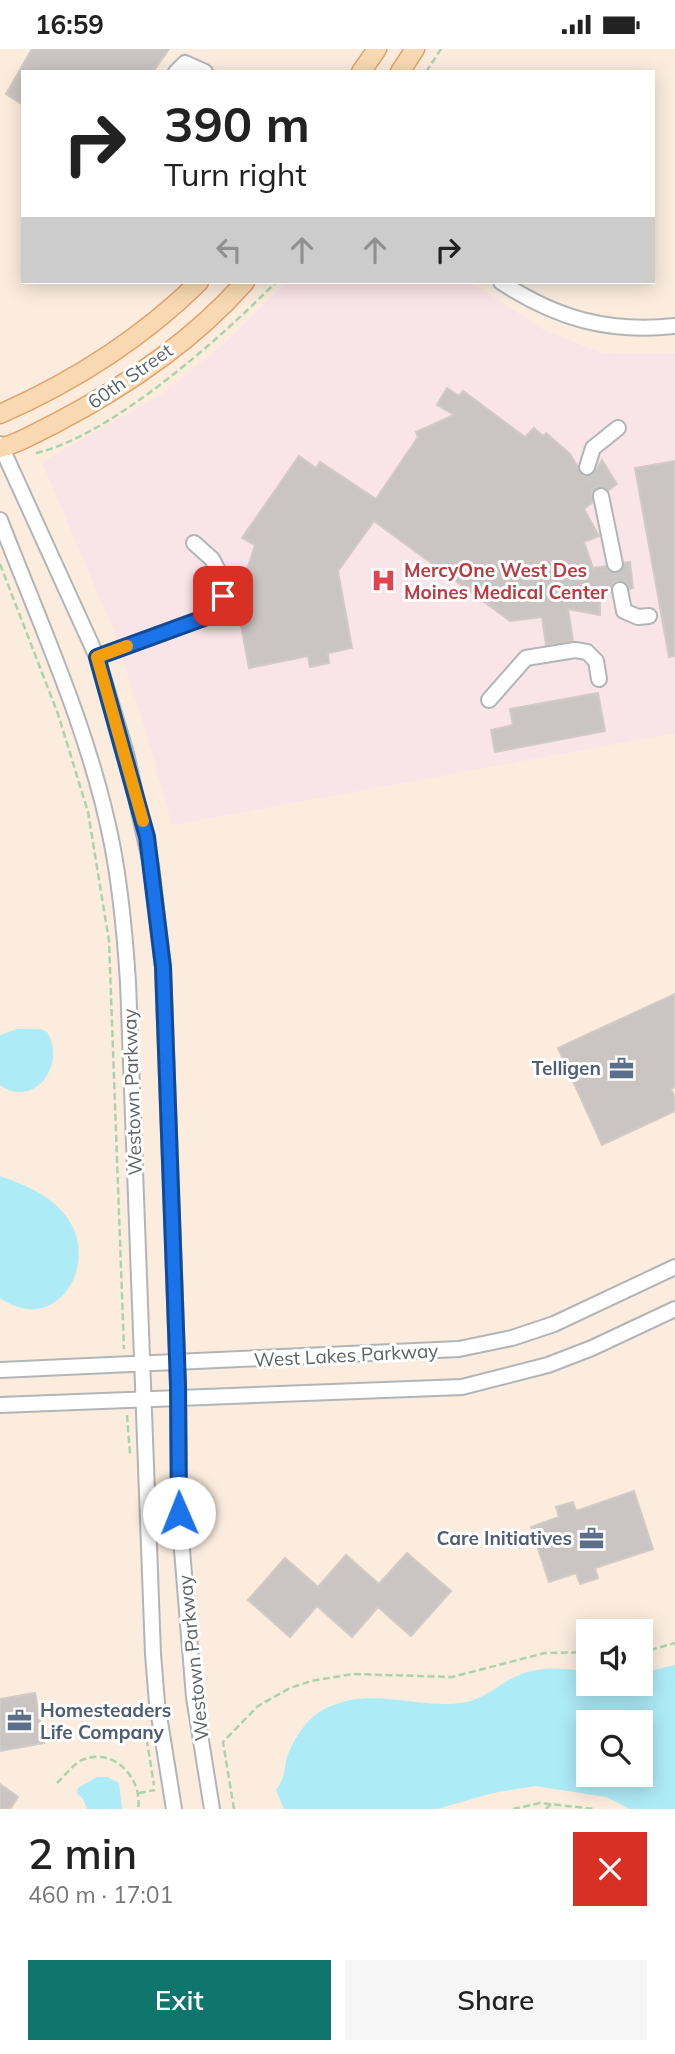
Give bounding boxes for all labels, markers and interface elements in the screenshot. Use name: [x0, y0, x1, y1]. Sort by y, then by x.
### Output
text: 16:59: [35, 8, 104, 41]
text: 390 m: [164, 93, 310, 154]
icon: right: [49, 98, 140, 189]
text: Turn right: [164, 154, 307, 194]
icon: left: [210, 231, 248, 269]
icon: ahead: [283, 231, 321, 269]
icon: ahead: [356, 231, 394, 269]
icon: right: [429, 231, 467, 269]
street label: 60th Street: [83, 338, 177, 414]
place label: MercyOne West Des Moines Medical Center: [404, 558, 608, 604]
pin: [193, 566, 253, 626]
hospital icon: MercyOne West Des Moines Medical Center: [370, 567, 398, 595]
icon: arrive: [204, 577, 242, 615]
street label: Westown Parkway: [117, 1008, 147, 1176]
office icon: Telligen: [607, 1054, 635, 1082]
place label: Telligen: [532, 1056, 601, 1080]
street label: West Lakes Parkway: [253, 1338, 439, 1372]
position arrow: [142, 1476, 216, 1550]
office icon: Care Initiatives: [578, 1524, 606, 1552]
place label: Care Initiatives: [437, 1526, 572, 1550]
street label: Westown Parkway: [172, 1574, 214, 1742]
map controls: [576, 1619, 653, 1787]
button: sound: [576, 1619, 653, 1696]
place label: Homesteaders Life Company: [40, 1698, 171, 1744]
office icon: Homesteaders Life Company: [6, 1707, 34, 1735]
button: search: [576, 1710, 653, 1787]
text: 2 min: [28, 1827, 137, 1880]
button: close: [573, 1832, 647, 1906]
text: 460 m · 17:01: [28, 1880, 173, 1909]
button: Exit: [28, 1960, 331, 2040]
button: Share: [345, 1960, 647, 2040]

